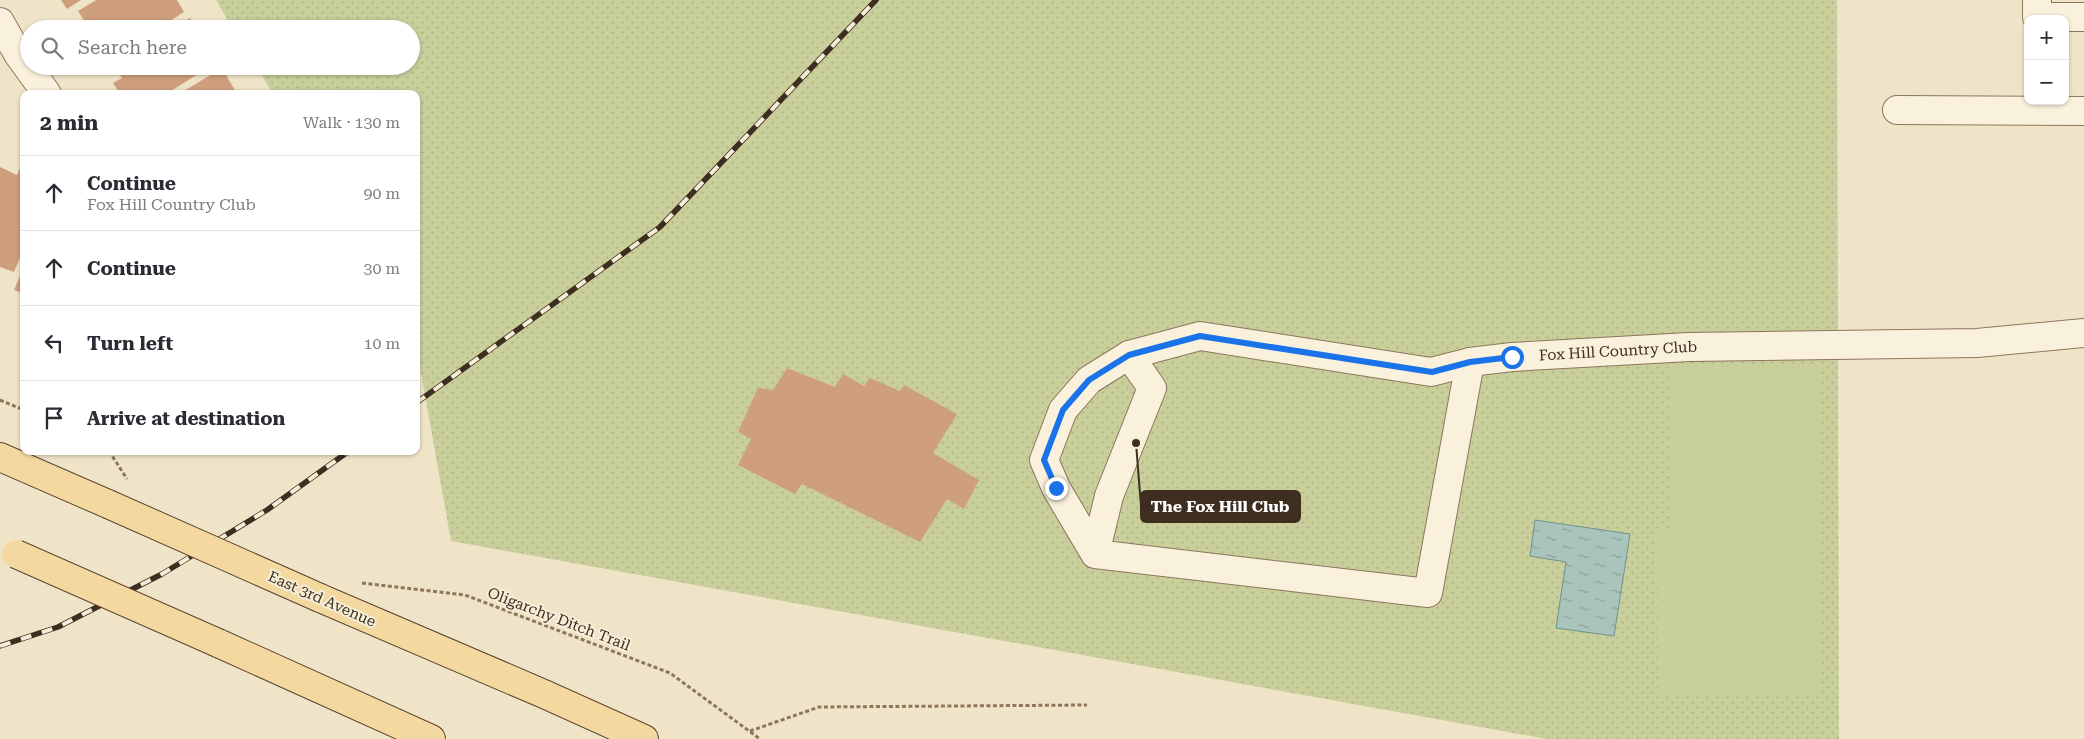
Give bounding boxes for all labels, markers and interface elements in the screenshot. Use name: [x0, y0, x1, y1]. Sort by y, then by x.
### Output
map controls: [2024, 15, 2069, 105]
button: +: [2024, 15, 2069, 60]
search box: [20, 20, 420, 75]
icon: search: [38, 34, 66, 62]
text: Search here: [78, 36, 187, 59]
button: −: [2024, 60, 2069, 105]
text: 2 min: [40, 111, 98, 135]
text: Walk · 130 m: [303, 113, 400, 132]
text: Continue: [87, 172, 176, 195]
icon: ahead: [40, 179, 68, 207]
text: 90 m: [363, 184, 400, 203]
text: Fox Hill Country Club: [87, 195, 256, 214]
icon: ahead: [40, 254, 68, 282]
text: Continue: [87, 257, 176, 280]
text: 30 m: [363, 259, 400, 278]
icon: left: [40, 329, 68, 357]
text: Turn left: [87, 332, 173, 355]
text: 10 m: [363, 334, 400, 353]
street label: Fox Hill Country Club: [1538, 338, 1697, 364]
route start: [1501, 346, 1524, 369]
icon: arrive: [40, 404, 68, 432]
text: Arrive at destination: [87, 407, 285, 430]
route end: [1045, 477, 1068, 500]
callout: The Fox Hill Club: [1141, 491, 1300, 522]
text: The Fox Hill Club: [1150, 497, 1290, 516]
street label: East 3rd Avenue: [265, 567, 379, 631]
street label: Oligarchy Ditch Trail: [485, 583, 633, 655]

